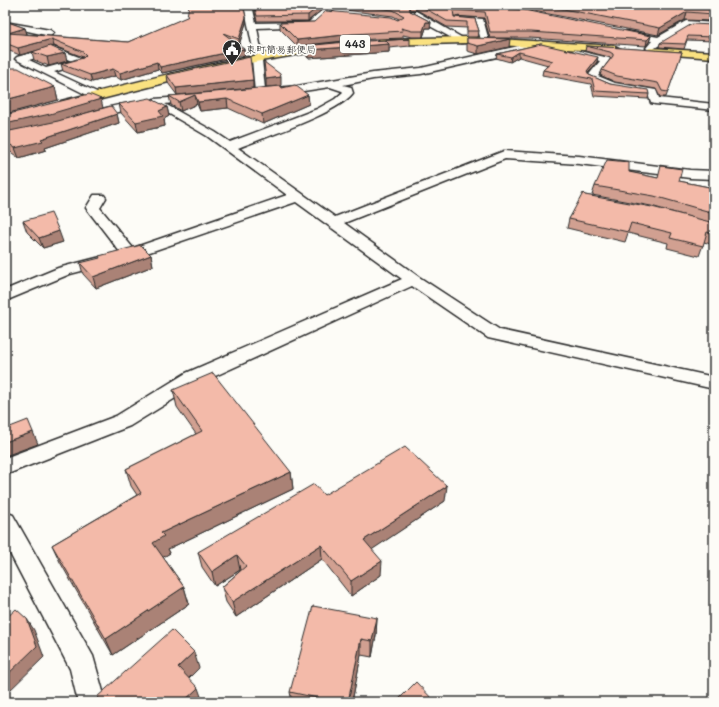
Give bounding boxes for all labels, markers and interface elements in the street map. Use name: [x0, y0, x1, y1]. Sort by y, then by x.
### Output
road number: 443: [340, 35, 370, 53]
public building icon: 東町簡易郵便局: [221, 38, 243, 66]
place label: 東町簡易郵便局: [246, 42, 316, 56]

